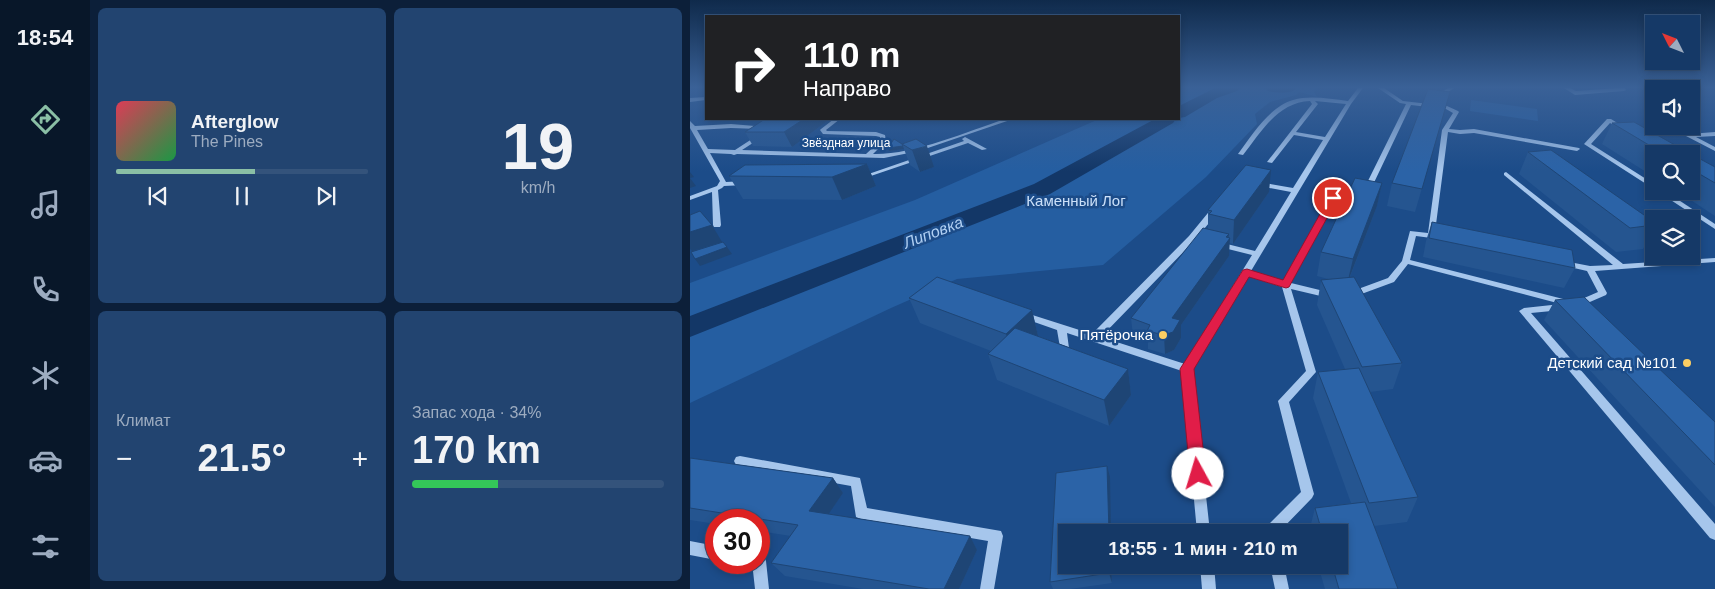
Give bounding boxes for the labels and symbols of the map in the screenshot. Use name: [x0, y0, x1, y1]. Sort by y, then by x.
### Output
north arrow: [1645, 15, 1700, 70]
street label: Звёздная улица: [802, 136, 891, 150]
pin: [1312, 177, 1354, 219]
park label: Каменный Лог: [1026, 192, 1126, 209]
water label: Липовка: [900, 213, 965, 252]
place label: Пятёрочка: [1079, 326, 1154, 343]
marker: Пятёрочка: [1157, 329, 1169, 341]
place label: Детский сад №101: [1547, 354, 1677, 371]
marker: Детский сад №101: [1681, 357, 1693, 369]
position arrow: [1171, 447, 1223, 499]
speed limit sign: 30: [705, 509, 770, 574]

